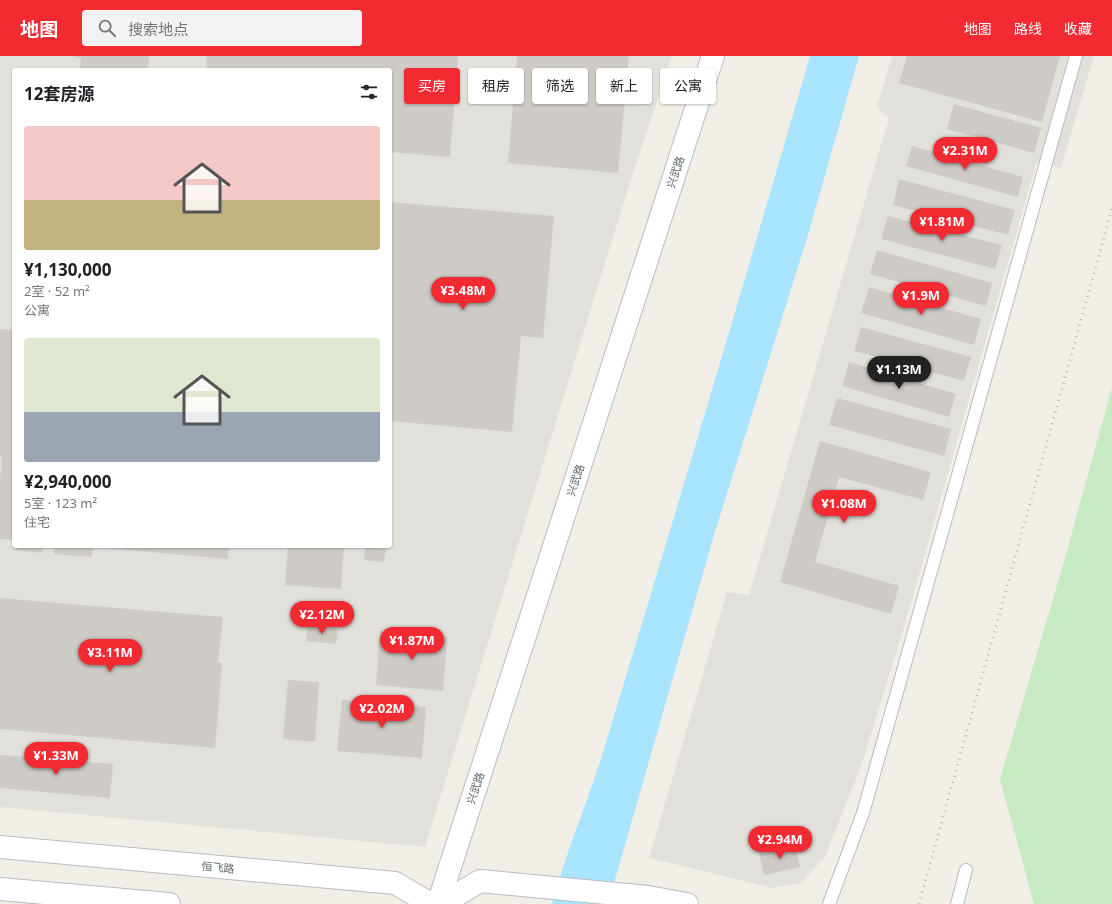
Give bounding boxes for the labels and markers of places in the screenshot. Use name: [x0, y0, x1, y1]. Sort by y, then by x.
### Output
pin: ¥2.31M: [932, 137, 998, 171]
pin: ¥1.81M: [909, 208, 975, 242]
pin: ¥3.48M: [430, 277, 496, 311]
pin: ¥1.9M: [893, 282, 949, 316]
pin: ¥1.13M: [866, 356, 932, 390]
pin: ¥1.08M: [811, 490, 877, 524]
pin: ¥2.12M: [289, 601, 355, 635]
pin: ¥1.87M: [379, 627, 445, 661]
pin: ¥3.11M: [77, 639, 143, 673]
pin: ¥2.02M: [349, 695, 415, 729]
pin: ¥1.33M: [23, 742, 89, 776]
pin: ¥2.94M: [747, 826, 813, 860]

